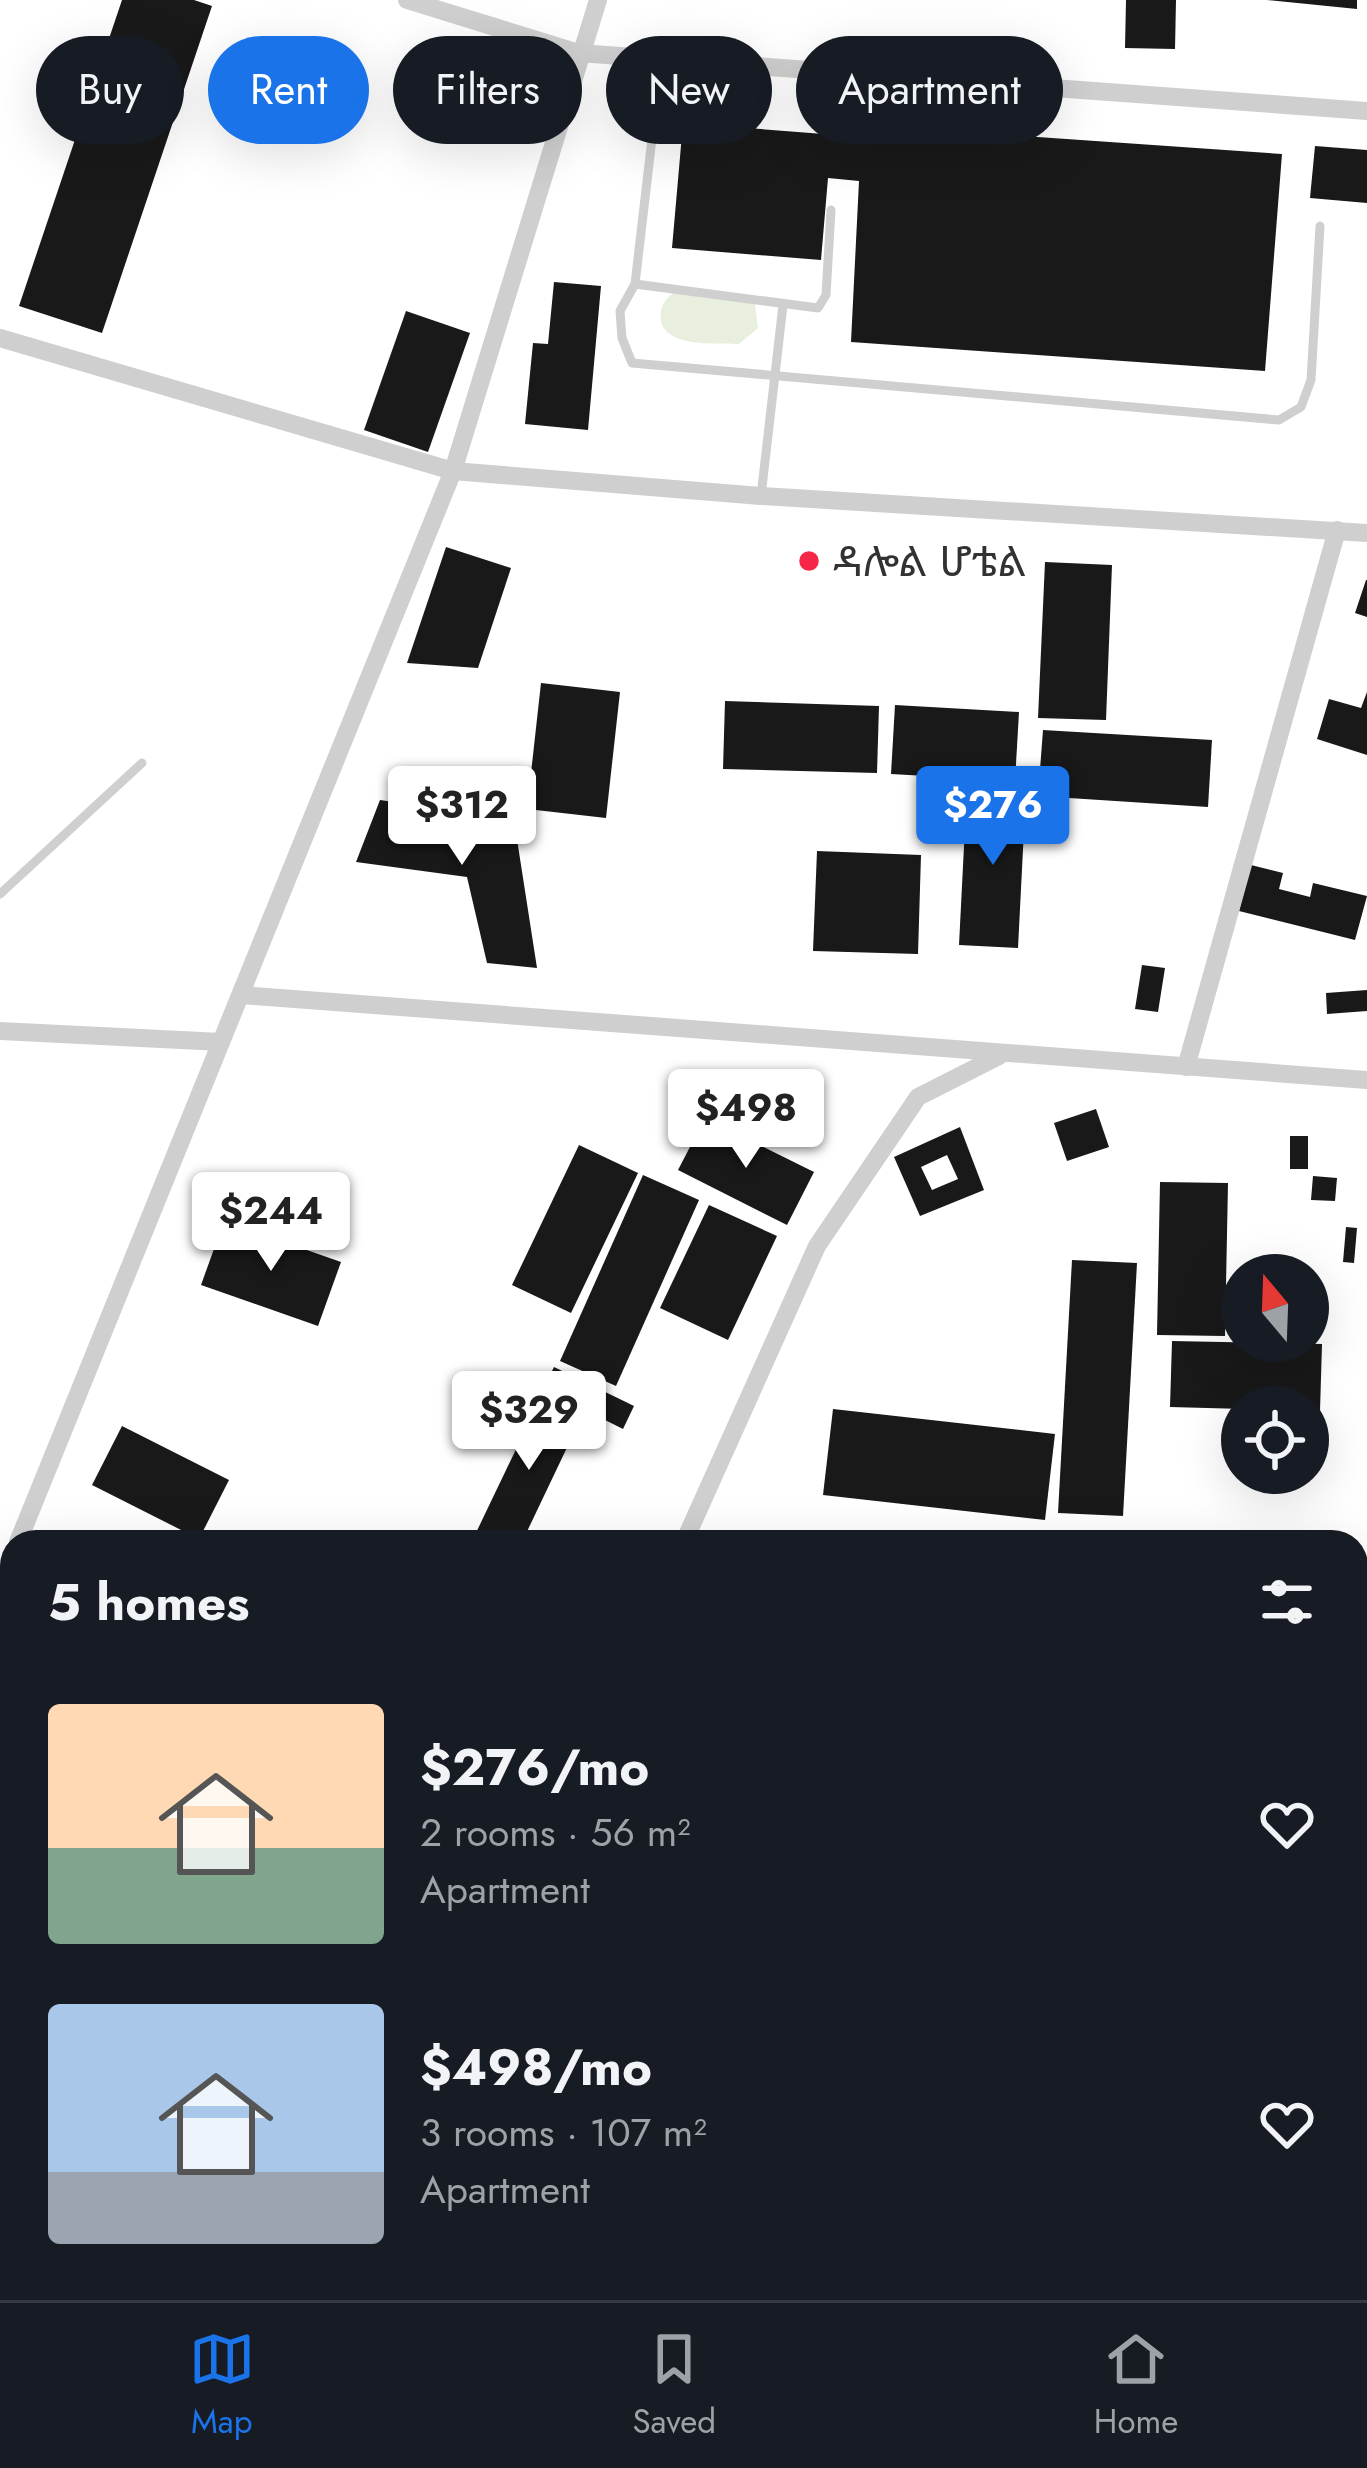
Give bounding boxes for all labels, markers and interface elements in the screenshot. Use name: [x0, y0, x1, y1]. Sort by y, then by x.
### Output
chip: Buy: [36, 36, 184, 144]
chip: Rent: [208, 36, 369, 144]
chip: Filters: [393, 36, 582, 144]
chip: New: [606, 36, 772, 144]
chip: Apartment: [796, 36, 1063, 144]
place label: ዳሎል ሆቴል: [833, 531, 1026, 592]
marker: ዳሎል ሆቴል: [796, 548, 822, 574]
pin: $312: [391, 766, 533, 868]
pin: $276: [922, 766, 1064, 868]
text: $312: [415, 776, 509, 833]
text: $276: [943, 776, 1043, 833]
pin: $498: [675, 1069, 817, 1171]
text: $498: [695, 1079, 797, 1136]
pin: $244: [200, 1172, 342, 1274]
text: $244: [219, 1182, 323, 1239]
north arrow: [1221, 1254, 1329, 1362]
map controls: [1221, 1254, 1329, 1494]
pin: $329: [458, 1371, 600, 1473]
text: $329: [479, 1381, 579, 1438]
button: locate: [1221, 1386, 1329, 1494]
text: 5 homes: [48, 1565, 250, 1639]
icon: filters: [1254, 1569, 1320, 1635]
text: $276/mo: [420, 1730, 649, 1804]
icon: home: [144, 1752, 288, 1896]
icon: heart: [1254, 1791, 1320, 1857]
text: 2 rooms · 56 m²: [420, 1804, 691, 1861]
text: Apartment: [420, 1861, 590, 1918]
text: $498/mo: [420, 2030, 652, 2104]
icon: home: [144, 2052, 288, 2196]
icon: heart: [1254, 2091, 1320, 2157]
text: 3 rooms · 107 m²: [420, 2104, 707, 2161]
text: Apartment: [420, 2161, 590, 2218]
tab: Map: [189, 2326, 255, 2445]
tab: Saved: [633, 2326, 716, 2445]
tab: Home: [1094, 2326, 1178, 2445]

